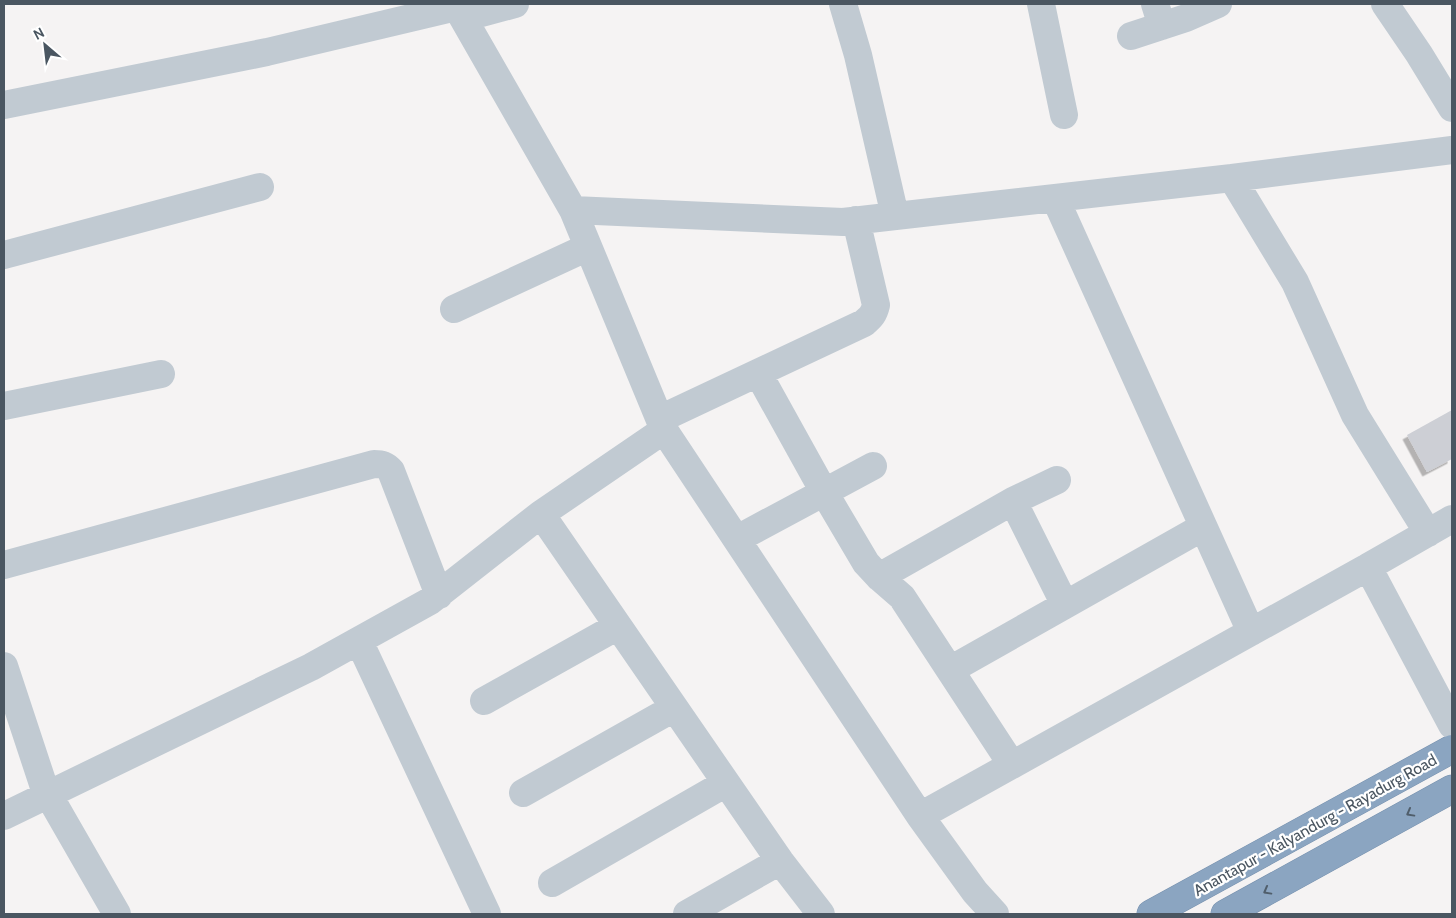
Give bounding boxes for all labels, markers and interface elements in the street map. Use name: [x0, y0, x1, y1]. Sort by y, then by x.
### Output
north arrow: [20, 20, 70, 70]
text: N: [30, 23, 47, 44]
street label: Anantapur - Kalyandurg - Rayadurg Road: [1190, 750, 1440, 900]
one-way arrow: [1406, 806, 1415, 816]
one-way arrow: [1264, 885, 1273, 895]

